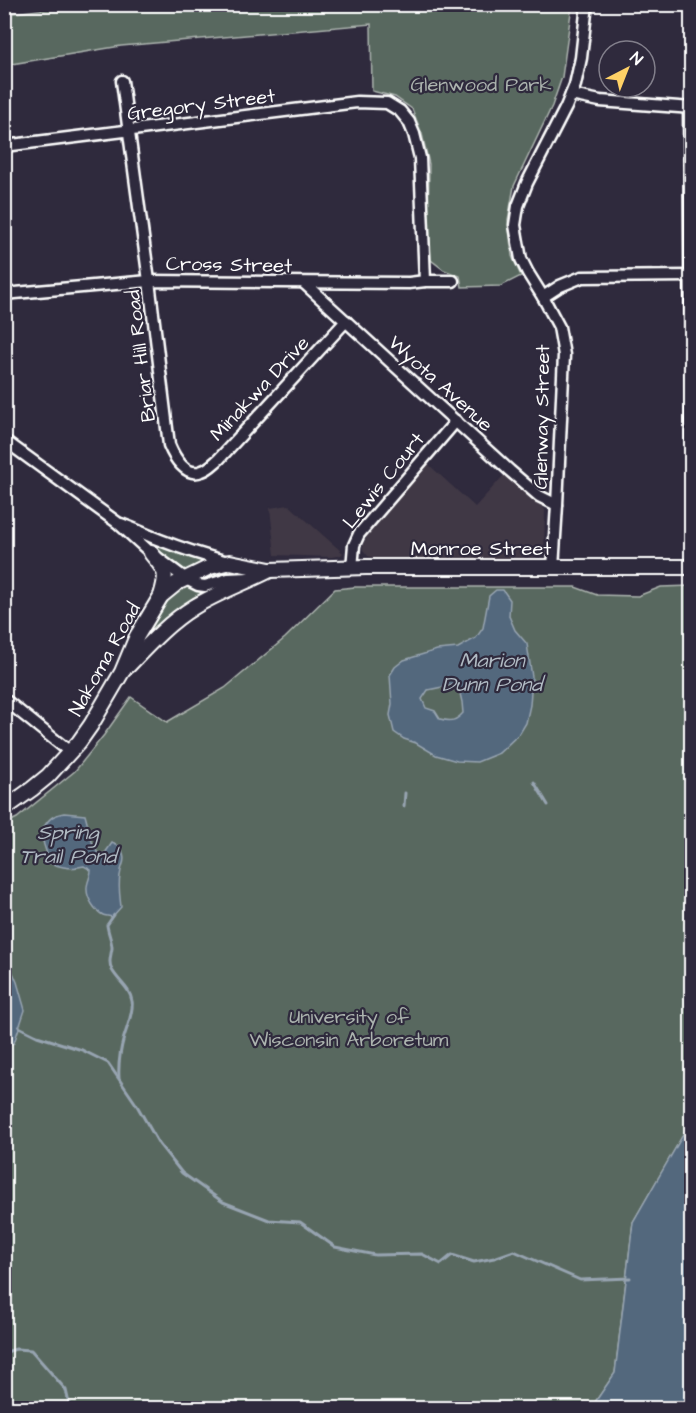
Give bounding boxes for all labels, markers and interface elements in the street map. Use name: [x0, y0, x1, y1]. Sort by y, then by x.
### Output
north arrow: [597, 39, 657, 99]
text: N: [625, 47, 647, 70]
park label: Glenwood Park: [411, 71, 552, 99]
street label: Gregory Street: [125, 82, 277, 129]
street label: Cross Street: [166, 250, 292, 280]
street label: Briar Hill Road: [119, 288, 163, 424]
street label: Wyota Avenue: [381, 329, 499, 439]
street label: Minakwa Drive: [204, 330, 316, 447]
street label: Glenway Street: [527, 344, 558, 490]
street label: Lewis Court: [336, 427, 431, 535]
street label: Monroe Street: [411, 535, 551, 563]
street label: Nakoma Road: [62, 598, 148, 721]
water label: Marion Dunn Pond: [442, 646, 546, 699]
water label: Spring Trail Pond: [20, 818, 121, 871]
park label: University of Wisconsin Arboretum: [250, 1003, 449, 1054]

